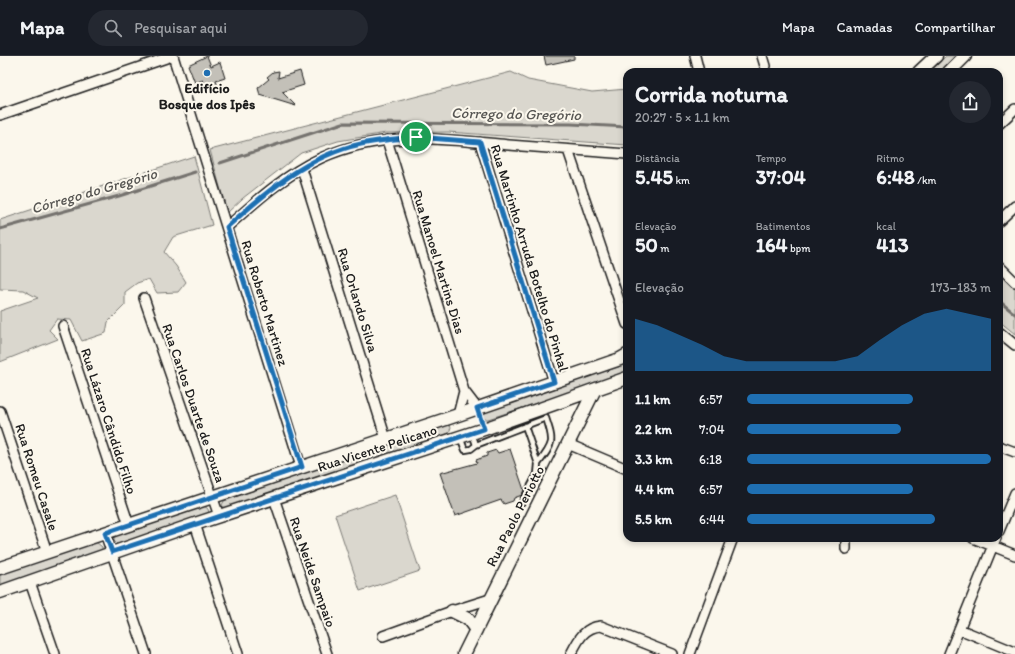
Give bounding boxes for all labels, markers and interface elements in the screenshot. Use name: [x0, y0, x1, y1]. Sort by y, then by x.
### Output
search box: [88, 10, 368, 46]
text: Mapa: [20, 16, 64, 39]
icon: search: [102, 17, 124, 39]
text: Pesquisar aqui: [134, 19, 227, 37]
text: Mapa: [782, 19, 815, 36]
text: Camadas: [837, 19, 893, 36]
text: Compartilhar: [915, 19, 995, 36]
marker: Edifício Bosque dos Ipês: [202, 68, 212, 78]
place label: Edifício Bosque dos Ipês: [159, 80, 255, 113]
text: Corrida noturna: [635, 81, 788, 108]
button: share: [949, 81, 991, 123]
water label: Córrego do Gregório: [451, 104, 582, 124]
text: 20:27 · 5 × 1.1 km: [635, 110, 730, 125]
pin: [399, 120, 433, 154]
icon: arrive: [405, 126, 427, 148]
street label: Rua Martinho Arruda Botelho do Pinhal: [487, 143, 572, 374]
text: Distância: [635, 152, 680, 165]
text: Tempo: [756, 152, 786, 165]
text: Ritmo: [876, 152, 904, 165]
water label: Córrego do Gregório: [29, 164, 159, 218]
text: 5.45: [635, 165, 673, 189]
text: 37:04: [756, 165, 806, 189]
text: 6:48: [876, 165, 915, 189]
text: km: [673, 174, 690, 187]
text: /km: [915, 174, 936, 187]
street label: Rua Manoel Martins Dias: [409, 188, 469, 336]
text: Elevação: [635, 220, 676, 233]
text: Batimentos: [756, 220, 810, 233]
text: kcal: [876, 220, 896, 233]
text: 50: [635, 233, 658, 257]
text: 164: [756, 233, 788, 257]
text: 413: [876, 233, 909, 257]
street label: Rua Roberto Martinez: [237, 238, 292, 369]
text: m: [658, 242, 670, 255]
text: bpm: [788, 242, 810, 255]
street label: Rua Orlando Silva: [334, 246, 382, 355]
text: Elevação: [635, 280, 684, 295]
text: 173–183 m: [930, 280, 991, 295]
street label: Rua Carlos Duarte de Souza: [158, 321, 229, 485]
street label: Rua Lázaro Cândido Filho: [77, 346, 140, 496]
text: 1.1 km: [635, 392, 670, 407]
text: 6:57: [699, 392, 722, 407]
street label: Rua Romeu Casale: [11, 421, 62, 533]
street label: Rua Vicente Pelicano: [315, 421, 439, 476]
text: 2.2 km: [635, 422, 672, 437]
text: 7:04: [699, 422, 724, 437]
text: 3.3 km: [635, 452, 672, 467]
text: 6:18: [699, 452, 722, 467]
street label: Rua Paolo Periotto: [483, 463, 548, 569]
text: 4.4 km: [635, 482, 674, 497]
text: 6:57: [699, 482, 722, 497]
text: 5.5 km: [635, 512, 672, 527]
text: 6:44: [699, 512, 725, 527]
street label: Rua Neide Sampaio: [286, 515, 339, 629]

